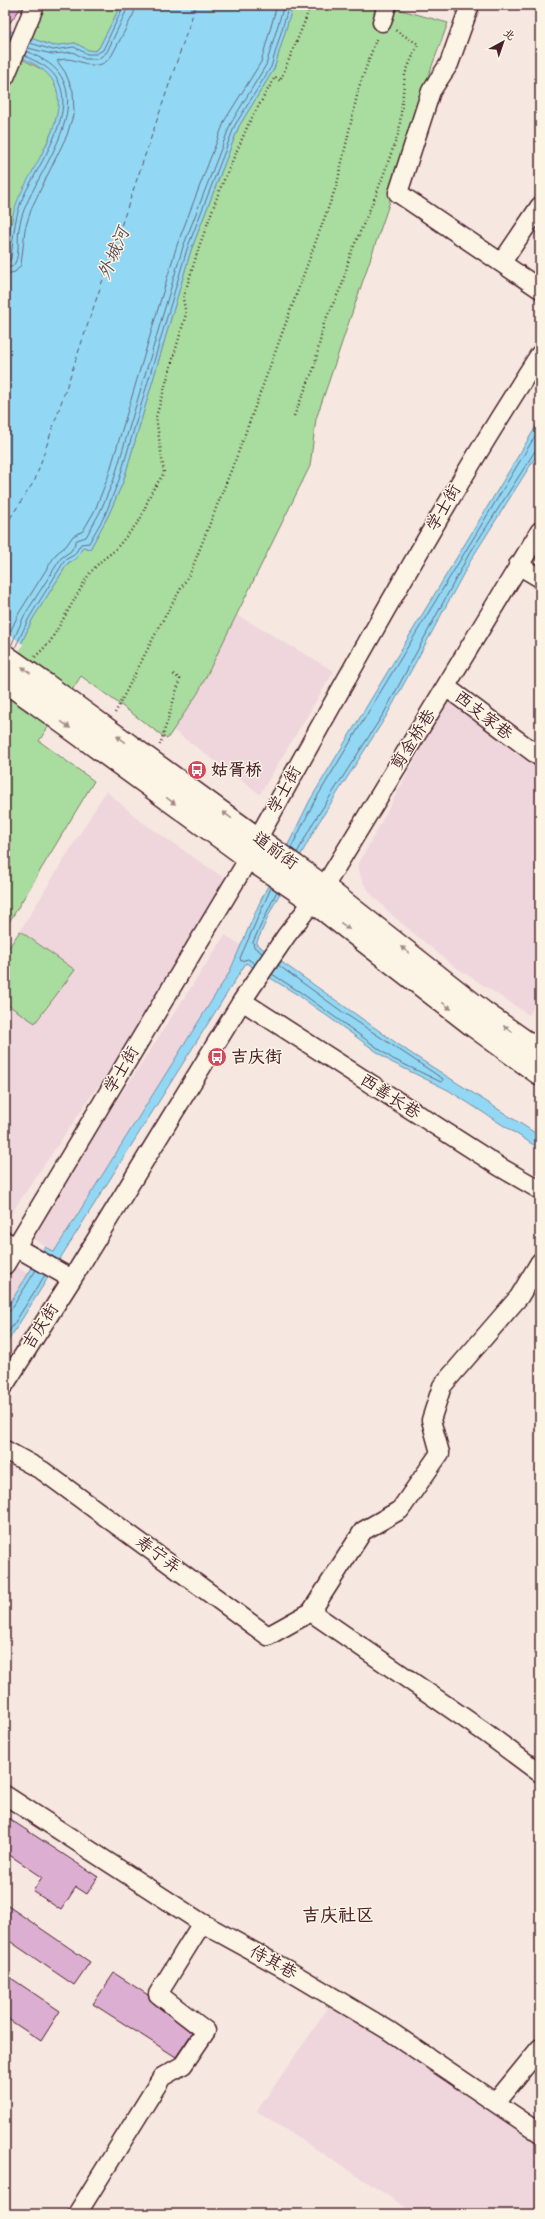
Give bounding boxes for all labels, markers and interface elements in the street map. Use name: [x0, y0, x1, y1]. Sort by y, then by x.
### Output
north arrow: [483, 22, 523, 62]
text: 北: [499, 25, 518, 45]
water label: 外城河: [92, 221, 139, 284]
street label: 学士街: [420, 480, 468, 536]
one-way arrow: [20, 666, 31, 674]
street label: 西支家巷: [449, 685, 518, 747]
street label: 剪金桥巷: [385, 704, 443, 775]
one-way arrow: [61, 721, 72, 729]
one-way arrow: [116, 735, 127, 743]
place label: 姑胥桥: [211, 758, 262, 783]
bus stop icon: 姑胥桥: [186, 759, 208, 781]
street label: 学士街: [262, 762, 308, 818]
one-way arrow: [166, 797, 177, 805]
one-way arrow: [221, 811, 232, 820]
street label: 道前街: [247, 826, 303, 876]
one-way arrow: [339, 921, 350, 930]
one-way arrow: [400, 946, 411, 955]
one-way arrow: [442, 1001, 453, 1010]
one-way arrow: [503, 1025, 514, 1033]
street label: 学士街: [98, 1042, 146, 1098]
place label: 吉庆街: [231, 1045, 282, 1070]
bus stop icon: 吉庆街: [206, 1046, 228, 1068]
street label: 西善长巷: [355, 1068, 426, 1127]
street label: 吉庆街: [17, 1299, 65, 1355]
street label: 寿宁弄: [130, 1530, 186, 1580]
district label: 吉庆社区: [302, 1904, 374, 1930]
street label: 侍其巷: [245, 1940, 302, 1987]

